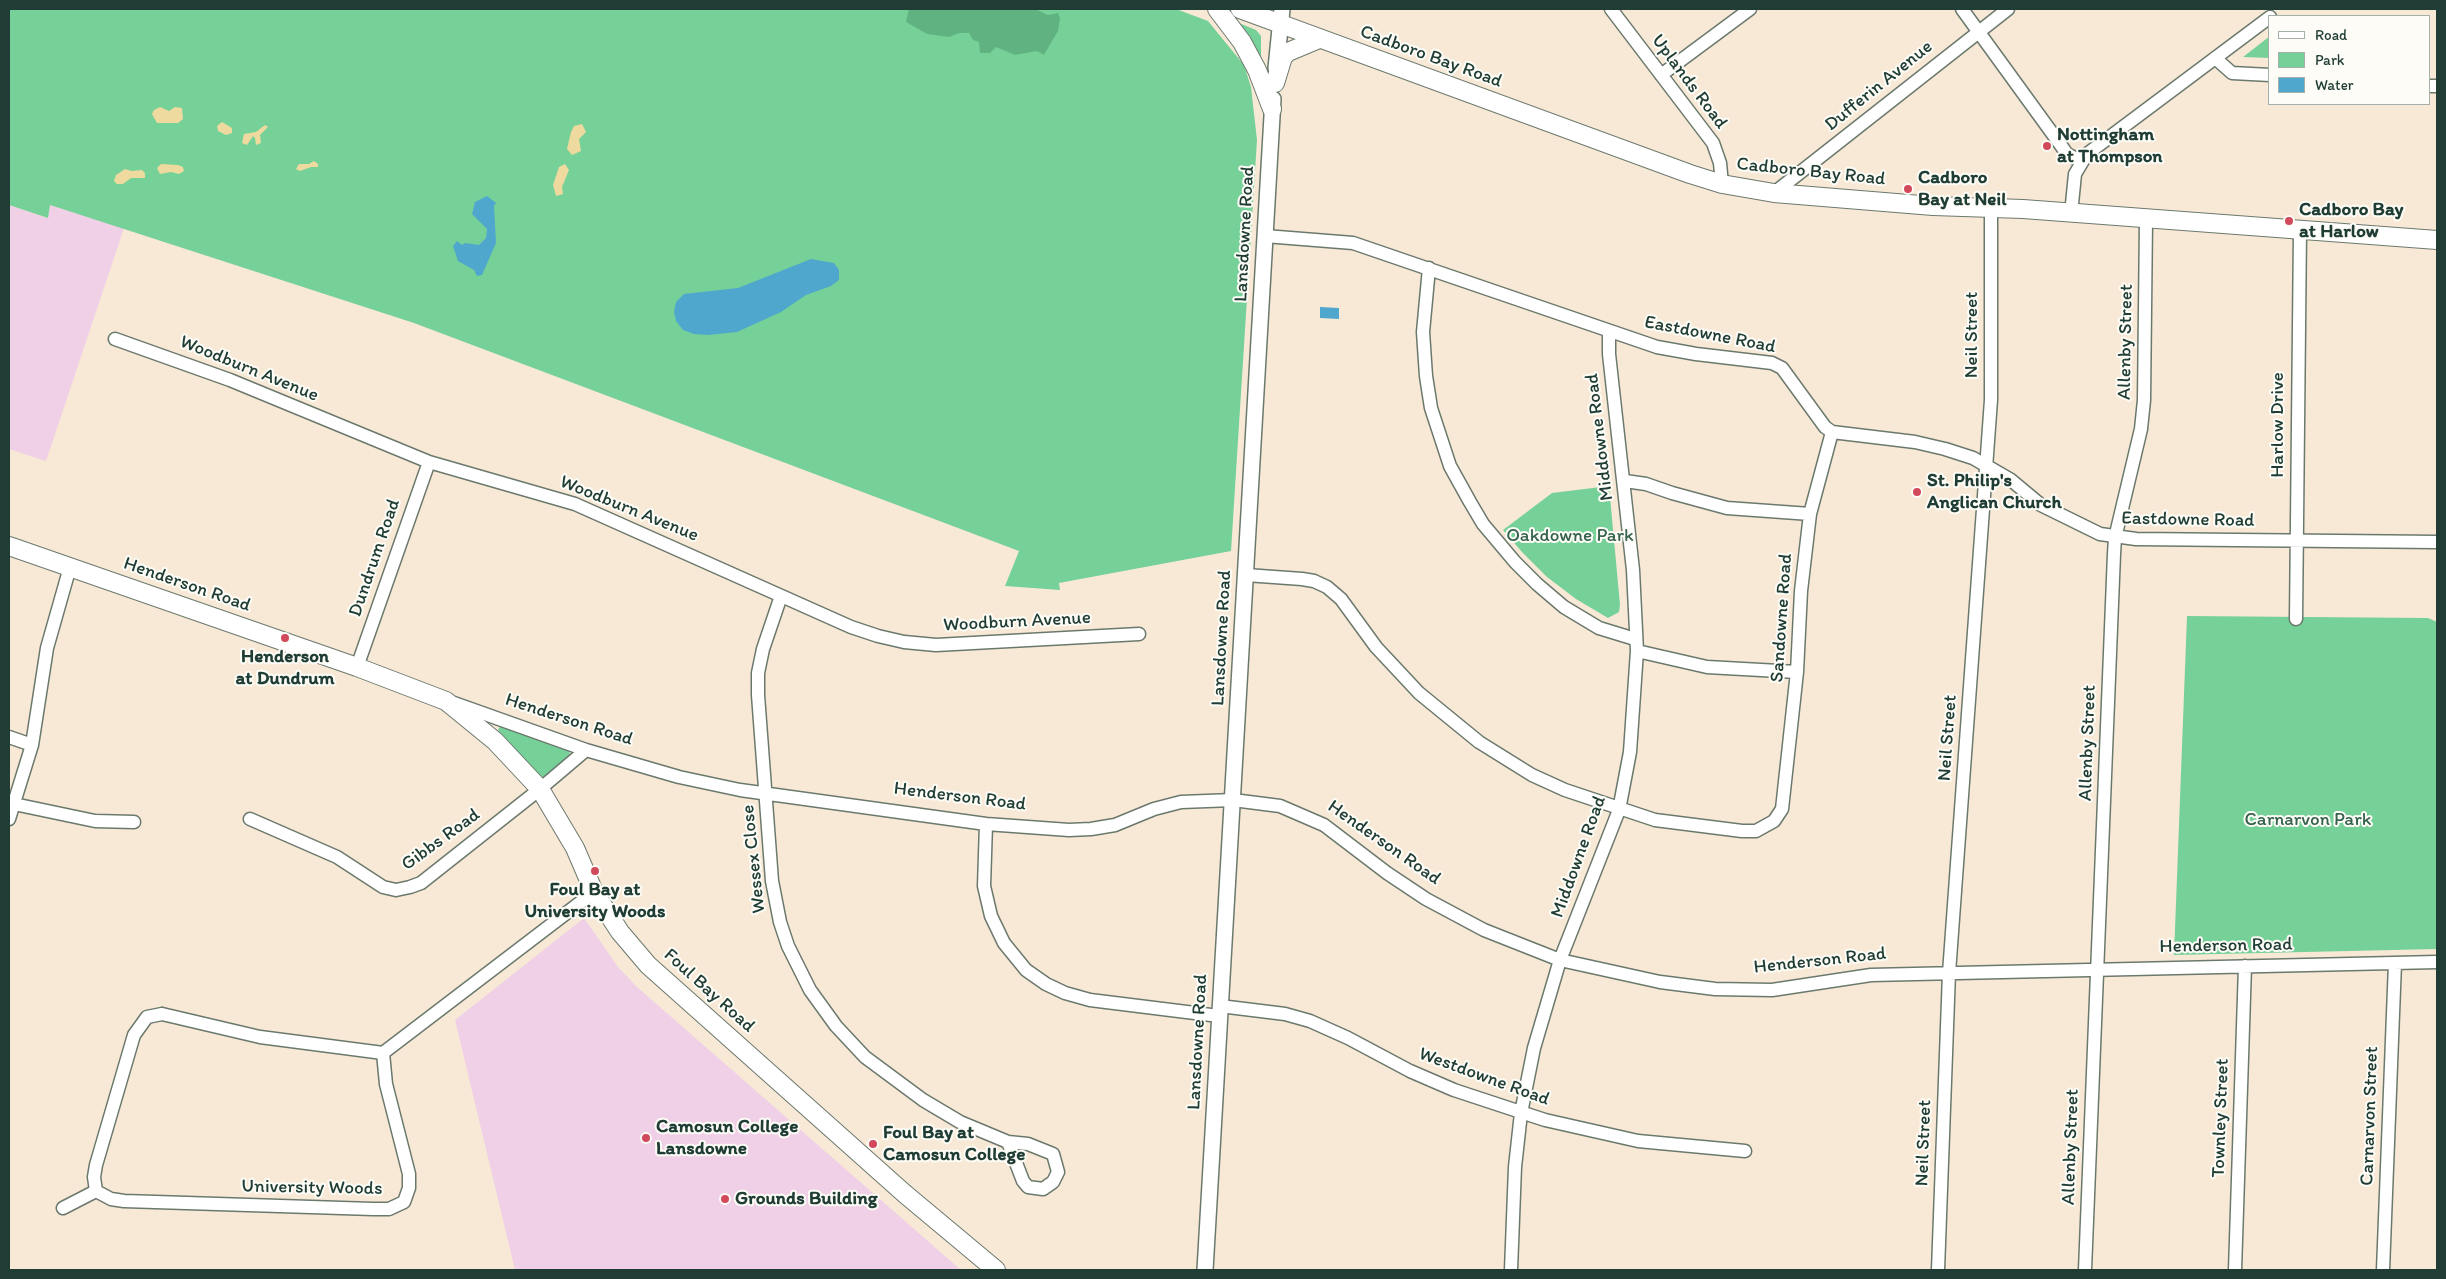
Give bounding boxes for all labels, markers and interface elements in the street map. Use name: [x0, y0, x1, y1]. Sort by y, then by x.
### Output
legend: [2268, 15, 2431, 105]
street label: Cadboro Bay Road: [1357, 21, 1505, 93]
text: Road: [2315, 26, 2347, 44]
street label: Uplands Road: [1646, 30, 1732, 134]
street label: Dufferin Avenue: [1820, 36, 1938, 136]
text: Park: [2315, 51, 2345, 69]
text: Water: [2315, 76, 2353, 94]
place label: Nottingham at Thompson: [2057, 124, 2162, 168]
marker: Nottingham at Thompson: [2041, 140, 2053, 152]
street label: Cadboro Bay Road: [1735, 153, 1887, 191]
street label: Lansdowne Road: [1230, 165, 1260, 303]
place label: Cadboro Bay at Neil: [1918, 167, 2007, 211]
marker: Cadboro Bay at Neil: [1902, 183, 1914, 195]
place label: Cadboro Bay at Harlow: [2299, 199, 2404, 243]
marker: Cadboro Bay at Harlow: [2283, 215, 2295, 227]
street label: Allenby Street: [2114, 284, 2138, 400]
street label: Neil Street: [1961, 292, 1983, 378]
street label: Eastdowne Road: [1642, 311, 1778, 359]
street label: Woodburn Avenue: [176, 331, 322, 407]
street label: Middowne Road: [1581, 372, 1619, 502]
street label: Harlow Drive: [2267, 372, 2289, 478]
place label: St. Philip's Anglican Church: [1927, 470, 2062, 514]
street label: Woodburn Avenue: [556, 471, 702, 547]
marker: St. Philip's Anglican Church: [1911, 486, 1923, 498]
street label: Dundrum Road: [344, 496, 406, 620]
street label: Eastdowne Road: [2121, 507, 2255, 533]
park label: Oakdowne Park: [1506, 525, 1634, 547]
street label: Henderson Road: [120, 553, 254, 617]
street label: Sandowne Road: [1766, 553, 1798, 683]
street label: Lansdowne Road: [1207, 569, 1237, 707]
street label: Woodburn Avenue: [943, 607, 1091, 637]
marker: Henderson at Dundrum: [279, 632, 291, 644]
place label: Henderson at Dundrum: [235, 646, 335, 690]
street label: Allenby Street: [2075, 685, 2101, 801]
street label: Henderson Road: [502, 689, 636, 751]
street label: Neil Street: [1934, 694, 1962, 782]
street label: Henderson Road: [893, 778, 1027, 816]
street label: Middowne Road: [1546, 793, 1612, 921]
street label: Henderson Road: [1323, 795, 1445, 891]
street label: Gibbs Road: [397, 804, 485, 876]
street label: Wessex Close: [737, 804, 771, 914]
park label: Carnarvon Park: [2245, 809, 2371, 831]
marker: Foul Bay at University Woods: [589, 865, 601, 877]
place label: Foul Bay at University Woods: [524, 879, 666, 923]
street label: Henderson Road: [2159, 933, 2293, 959]
street label: Henderson Road: [1753, 943, 1887, 979]
street label: Foul Bay Road: [659, 944, 759, 1038]
street label: Lansdowne Road: [1183, 973, 1213, 1111]
street label: Westdowne Road: [1415, 1043, 1553, 1111]
street label: Carnarvon Street: [2356, 1046, 2384, 1186]
street label: Townley Street: [2208, 1058, 2234, 1178]
street label: Allenby Street: [2058, 1089, 2084, 1205]
street label: Neil Street: [1911, 1099, 1937, 1187]
place label: Camosun College Lansdowne: [656, 1116, 798, 1160]
place label: Foul Bay at Camosun College: [883, 1122, 1025, 1166]
marker: Camosun College Lansdowne: [640, 1132, 652, 1144]
marker: Foul Bay at Camosun College: [867, 1138, 879, 1150]
street label: University Woods: [241, 1175, 383, 1201]
place label: Grounds Building: [735, 1188, 877, 1210]
marker: Grounds Building: [719, 1193, 731, 1205]

